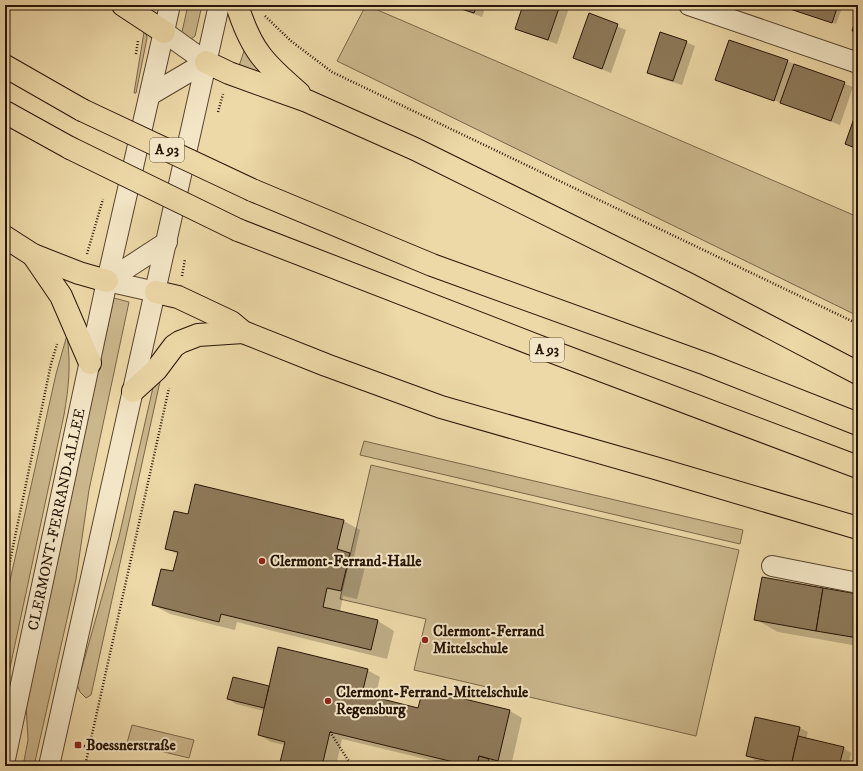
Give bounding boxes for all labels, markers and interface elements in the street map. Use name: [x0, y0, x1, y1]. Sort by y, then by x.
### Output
road number: A 93: [150, 138, 184, 162]
road number: A 93: [530, 338, 564, 362]
street label: CLERMONT-FERRAND-ALLEE: [23, 406, 89, 632]
place label: Clermont-Ferrand-Halle: [270, 552, 422, 571]
marker: Clermont-Ferrand-Halle: [257, 556, 267, 566]
place label: Clermont-Ferrand Mittelschule: [433, 622, 545, 658]
marker: Clermont-Ferrand Mittelschule: [420, 635, 430, 645]
place label: Clermont-Ferrand-Mittelschule Regensburg: [336, 683, 529, 719]
marker: Clermont-Ferrand-Mittelschule Regensburg: [323, 696, 333, 706]
place label: Boessnerstraße: [86, 736, 176, 755]
marker: Boessnerstraße: [73, 740, 83, 750]

